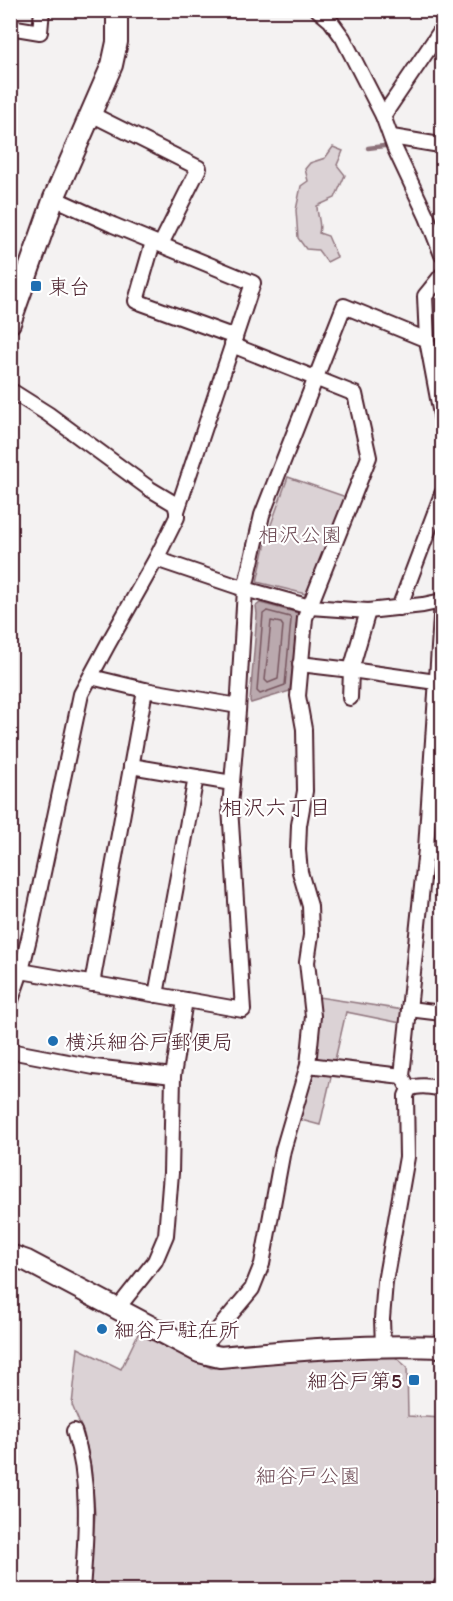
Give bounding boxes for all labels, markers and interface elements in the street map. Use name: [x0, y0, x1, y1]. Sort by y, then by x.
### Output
place label: 東台: [48, 274, 90, 299]
marker: 東台: [29, 279, 43, 293]
park label: 相沢公園: [258, 522, 342, 547]
district label: 相沢六丁目: [221, 794, 331, 821]
place label: 横浜細谷戸郵便局: [65, 1029, 233, 1054]
marker: 横浜細谷戸郵便局: [46, 1034, 60, 1048]
place label: 細谷戸駐在所: [114, 1317, 240, 1342]
marker: 細谷戸駐在所: [95, 1322, 109, 1336]
place label: 細谷戸第5: [307, 1368, 402, 1393]
marker: 細谷戸第5: [407, 1373, 421, 1387]
park label: 細谷戸公園: [256, 1463, 361, 1488]

